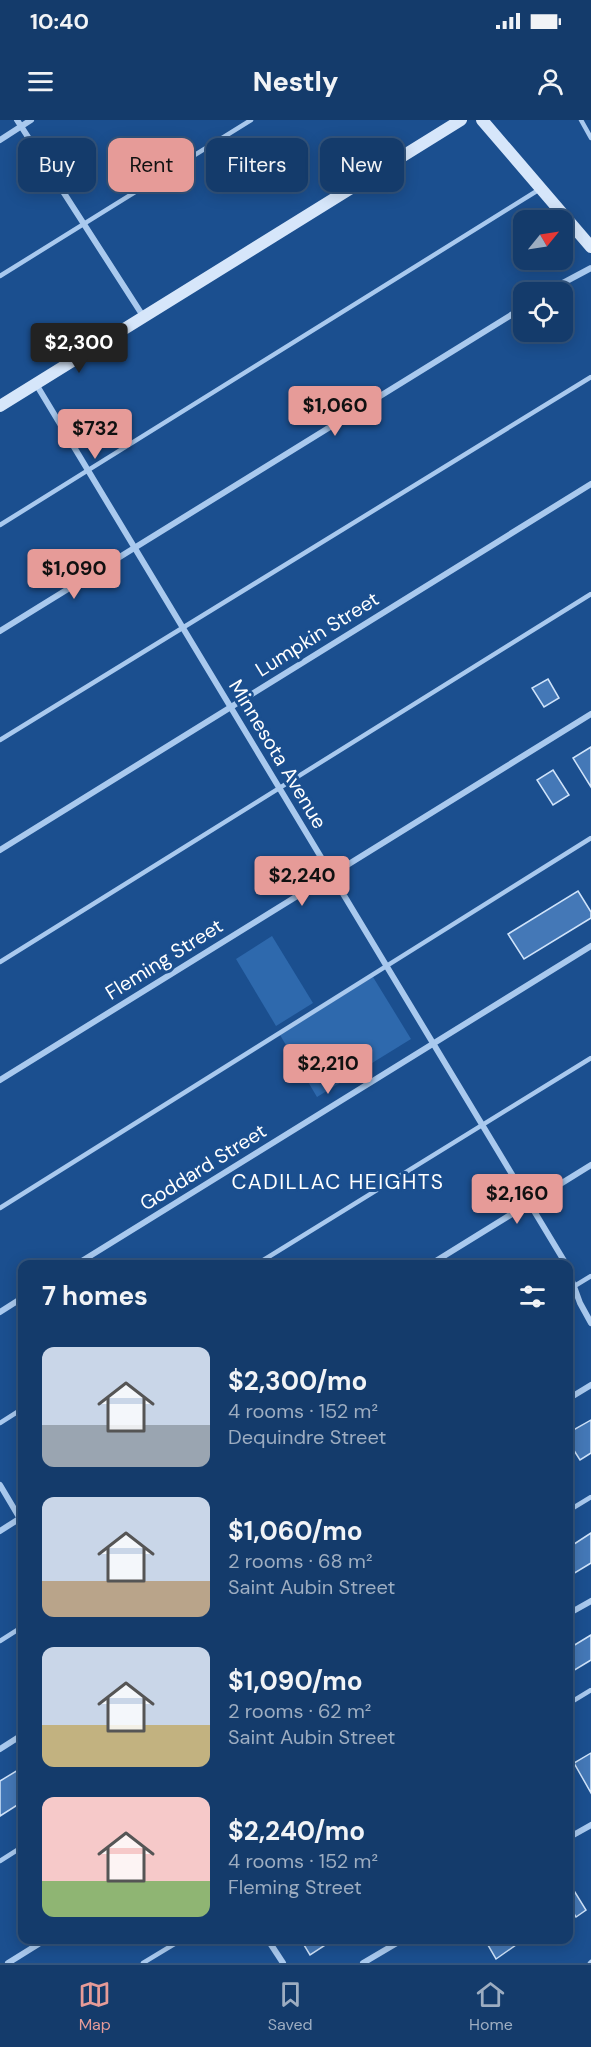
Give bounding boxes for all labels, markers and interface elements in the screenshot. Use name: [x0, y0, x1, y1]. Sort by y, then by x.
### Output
text: 10:40: [30, 7, 89, 36]
text: Nestly: [253, 64, 338, 99]
icon: menu: [24, 65, 57, 98]
icon: person: [534, 65, 567, 98]
chip: Buy: [18, 138, 96, 192]
chip: Rent: [108, 138, 194, 192]
chip: Filters: [206, 138, 308, 192]
chip: New: [320, 138, 404, 192]
north arrow: [513, 210, 573, 270]
map controls: [513, 210, 573, 342]
button: locate: [513, 282, 573, 342]
pin: $2,300: [30, 323, 128, 374]
text: $2,300: [45, 329, 113, 355]
pin: $1,060: [286, 386, 384, 437]
text: $1,060: [302, 392, 368, 418]
pin: $732: [59, 409, 131, 460]
text: $732: [72, 415, 118, 441]
pin: $1,090: [25, 549, 123, 600]
text: $1,090: [41, 555, 107, 581]
street label: Lumpkin Street: [250, 586, 384, 682]
street label: Minnesota Avenue: [223, 675, 333, 833]
pin: $2,240: [253, 856, 351, 907]
text: $2,240: [268, 862, 336, 888]
street label: Fleming Street: [100, 912, 228, 1005]
pin: $2,210: [279, 1044, 377, 1095]
text: $2,210: [297, 1050, 359, 1076]
street label: Goddard Street: [135, 1118, 271, 1216]
district label: CADILLAC HEIGHTS: [232, 1168, 444, 1196]
pin: $2,160: [468, 1174, 566, 1225]
text: $2,160: [486, 1180, 548, 1206]
text: 7 homes: [42, 1279, 148, 1313]
icon: filters: [516, 1280, 549, 1313]
text: $2,300/mo: [228, 1364, 367, 1398]
icon: home: [90, 1371, 162, 1443]
text: 4 rooms · 152 m²: [228, 1398, 378, 1424]
text: Dequindre Street: [228, 1424, 386, 1450]
text: $1,060/mo: [228, 1514, 363, 1548]
icon: home: [90, 1521, 162, 1593]
text: 2 rooms · 68 m²: [228, 1548, 373, 1574]
text: Saint Aubin Street: [228, 1574, 395, 1600]
text: $1,090/mo: [228, 1664, 363, 1698]
icon: home: [90, 1671, 162, 1743]
text: 2 rooms · 62 m²: [228, 1698, 371, 1724]
text: Saint Aubin Street: [228, 1724, 395, 1750]
text: $2,240/mo: [228, 1814, 365, 1848]
icon: home: [90, 1821, 162, 1893]
text: 4 rooms · 152 m²: [228, 1848, 378, 1874]
text: Fleming Street: [228, 1874, 362, 1900]
tab: Map: [78, 1978, 111, 2035]
tab: Saved: [268, 1978, 313, 2035]
tab: Home: [469, 1978, 513, 2035]

